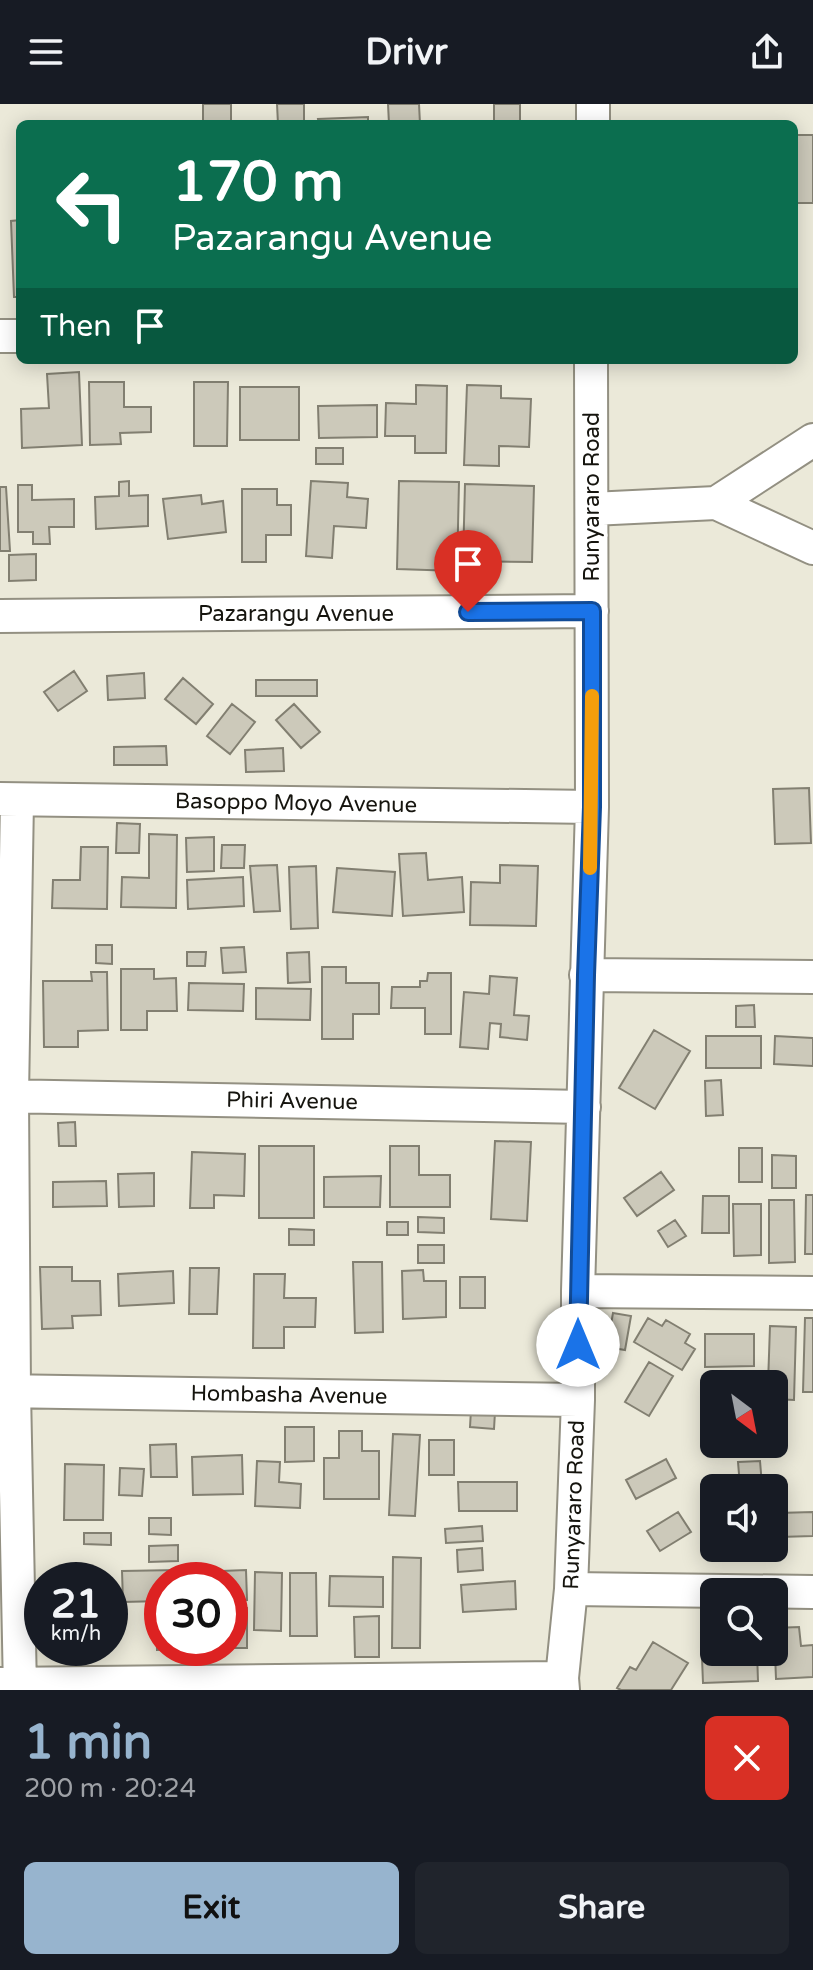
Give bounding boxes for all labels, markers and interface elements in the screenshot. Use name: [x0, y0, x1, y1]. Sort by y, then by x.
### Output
icon: menu: [24, 30, 68, 74]
icon: share: [745, 30, 789, 74]
text: Drivr: [365, 31, 448, 74]
text: 170 m: [172, 149, 343, 216]
icon: left: [40, 152, 144, 256]
text: Pazarangu Avenue: [172, 217, 492, 260]
icon: arrive: [128, 304, 172, 348]
text: Then: [40, 308, 112, 345]
street label: Runyararo Road: [579, 412, 605, 582]
pin: [434, 530, 502, 612]
icon: arrive: [446, 542, 490, 586]
street label: Pazarangu Avenue: [198, 601, 394, 627]
street label: Basoppo Moyo Avenue: [175, 788, 417, 818]
street label: Phiri Avenue: [226, 1087, 358, 1115]
position arrow: [536, 1303, 620, 1387]
north arrow: [700, 1370, 788, 1458]
map controls: [700, 1370, 788, 1666]
street label: Hombasha Avenue: [190, 1380, 388, 1410]
street label: Runyararo Road: [558, 1420, 590, 1590]
button: sound: [700, 1474, 788, 1562]
speed limit sign: 30: [144, 1562, 248, 1666]
button: search: [700, 1578, 788, 1666]
text: 21: [51, 1580, 101, 1628]
text: km/h: [51, 1622, 101, 1646]
text: 1 min: [24, 1714, 152, 1772]
button: close: [705, 1716, 789, 1800]
text: 200 m · 20:24: [24, 1773, 196, 1804]
button: Exit: [24, 1862, 399, 1954]
button: Share: [415, 1862, 789, 1954]

